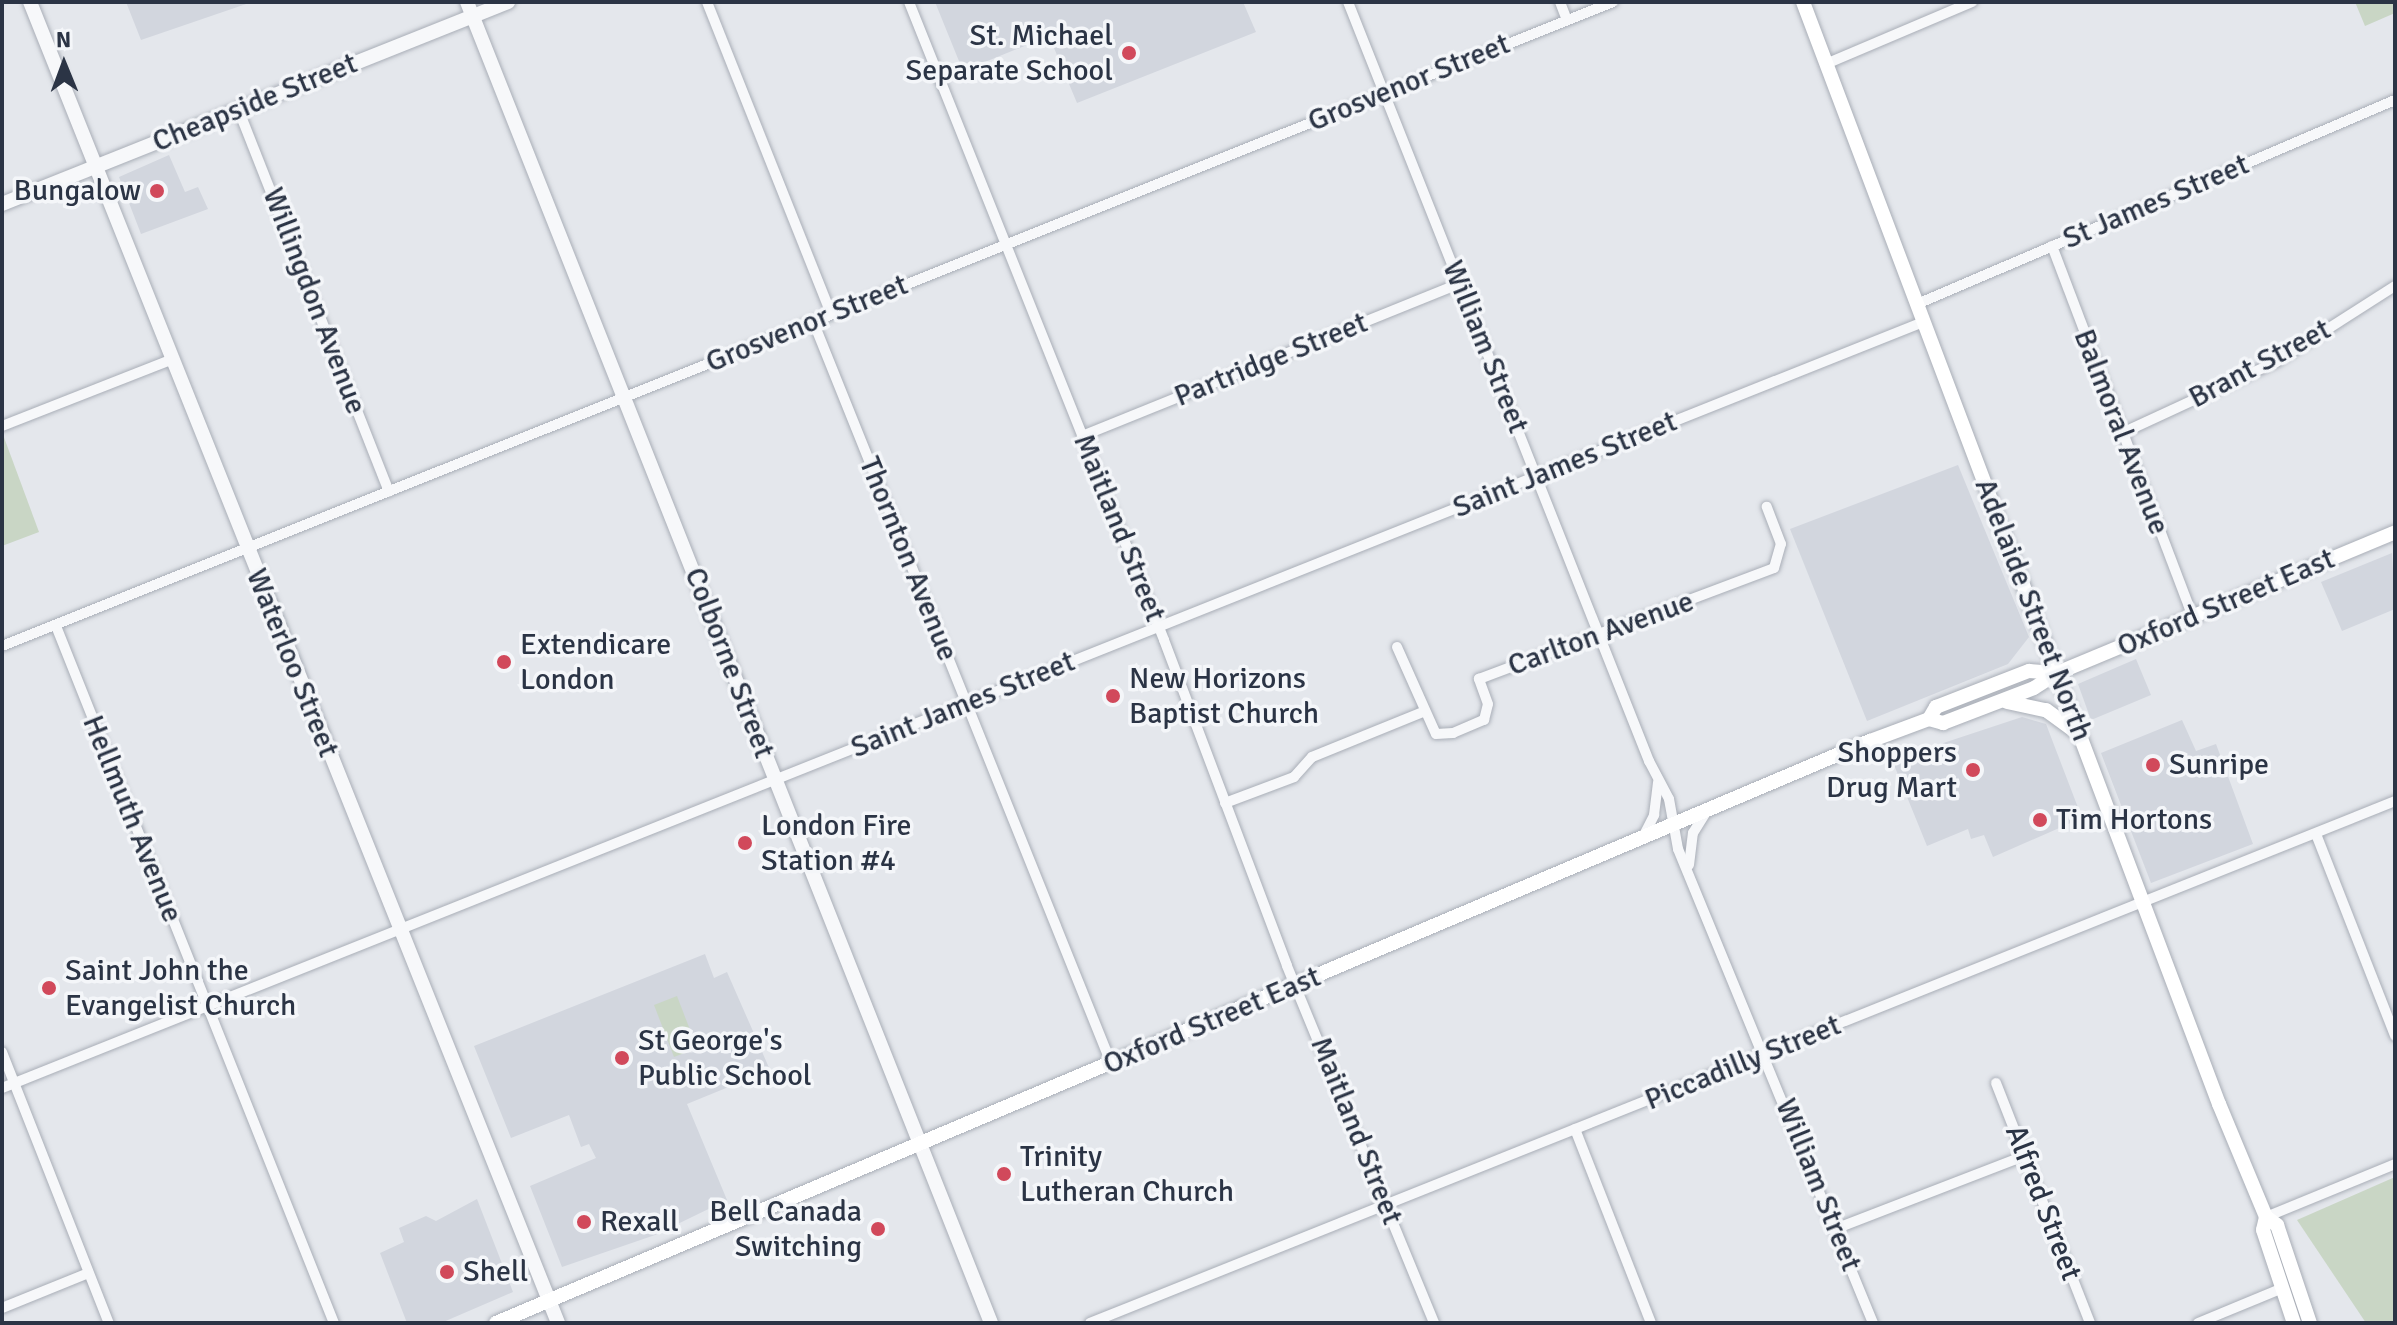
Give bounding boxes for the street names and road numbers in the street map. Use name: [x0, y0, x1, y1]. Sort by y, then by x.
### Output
street label: Grosvenor Street: [1303, 26, 1515, 140]
street label: Cheapside Street: [147, 46, 363, 160]
street label: St James Street: [2058, 147, 2254, 257]
street label: Willingdon Avenue: [254, 183, 374, 419]
street label: William Street: [1434, 256, 1536, 438]
street label: Grosvenor Street: [701, 267, 913, 381]
street label: Partridge Street: [1169, 305, 1373, 415]
street label: Brant Street: [2183, 312, 2337, 416]
street label: Balmoral Avenue: [2065, 324, 2177, 540]
street label: Saint James Street: [1448, 404, 1682, 526]
street label: Maitland Street: [1065, 429, 1173, 627]
street label: Thornton Avenue: [851, 452, 965, 666]
street label: Adelaide Street North: [1966, 474, 2100, 746]
street label: Oxford Street East: [2112, 541, 2340, 665]
street label: Colborne Street: [676, 563, 782, 763]
street label: Waterloo Street: [238, 564, 346, 762]
street label: Carlton Avenue: [1503, 584, 1699, 684]
street label: Saint James Street: [846, 644, 1080, 766]
street label: Hellmuth Avenue: [74, 710, 190, 928]
street label: Oxford Street East: [1098, 959, 1326, 1083]
street label: Piccadilly Street: [1640, 1007, 1846, 1119]
street label: Maitland Street: [1302, 1032, 1410, 1230]
street label: William Street: [1767, 1094, 1869, 1276]
street label: Alfred Street: [1997, 1120, 2089, 1286]

